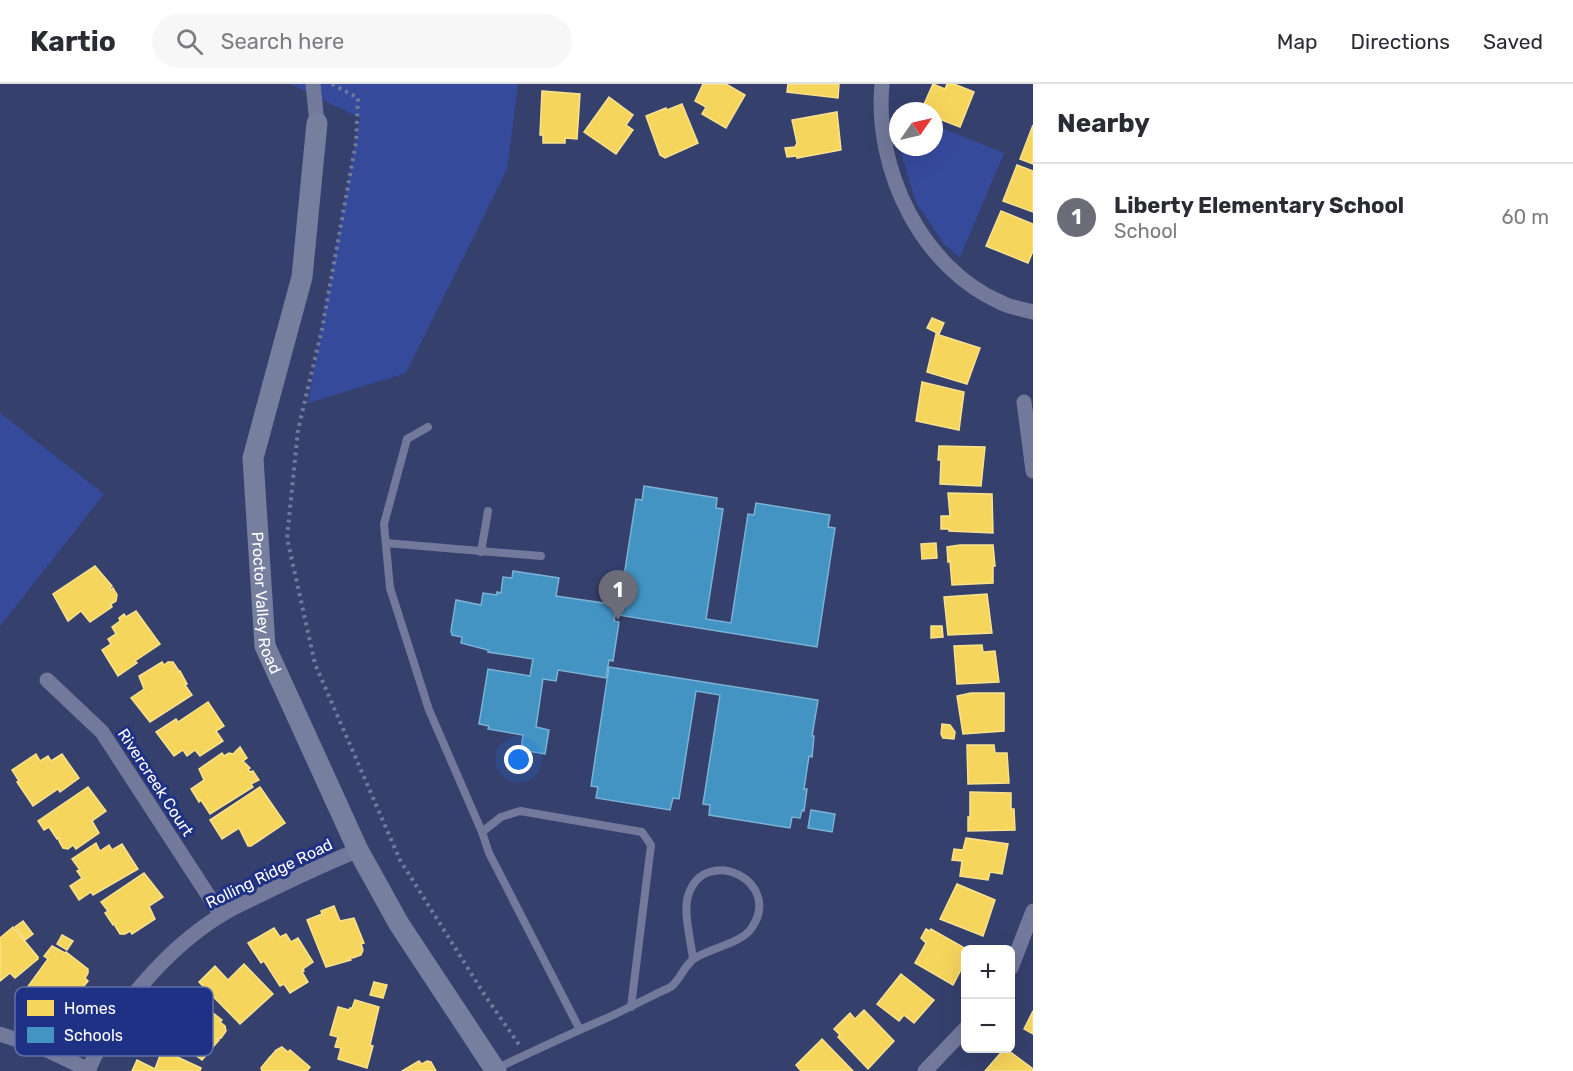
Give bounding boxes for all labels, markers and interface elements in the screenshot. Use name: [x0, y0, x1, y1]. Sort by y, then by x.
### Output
search box: [152, 14, 572, 68]
text: Kartio: [30, 25, 116, 58]
icon: search: [173, 25, 206, 58]
text: Search here: [221, 28, 344, 55]
text: Map: [1277, 29, 1318, 54]
text: Directions: [1351, 29, 1450, 54]
text: Saved: [1483, 29, 1543, 54]
north arrow: [889, 102, 943, 156]
text: Nearby: [1057, 108, 1150, 139]
text: Liberty Elementary School: [1114, 192, 1404, 219]
text: 1: [1072, 205, 1081, 229]
text: 60 m: [1502, 205, 1549, 229]
text: School: [1114, 219, 1177, 243]
street label: Proctor Valley Road: [248, 531, 285, 677]
pin: 1: [598, 570, 638, 620]
street label: Rivercreek Court: [114, 725, 197, 840]
your location: [504, 745, 533, 774]
street label: Rolling Ridge Road: [203, 835, 336, 912]
map controls: [961, 945, 1015, 1053]
button: +: [961, 945, 1015, 999]
legend: [15, 987, 213, 1056]
text: Homes: [64, 999, 116, 1018]
button: −: [961, 999, 1015, 1053]
text: Schools: [64, 1026, 123, 1045]

